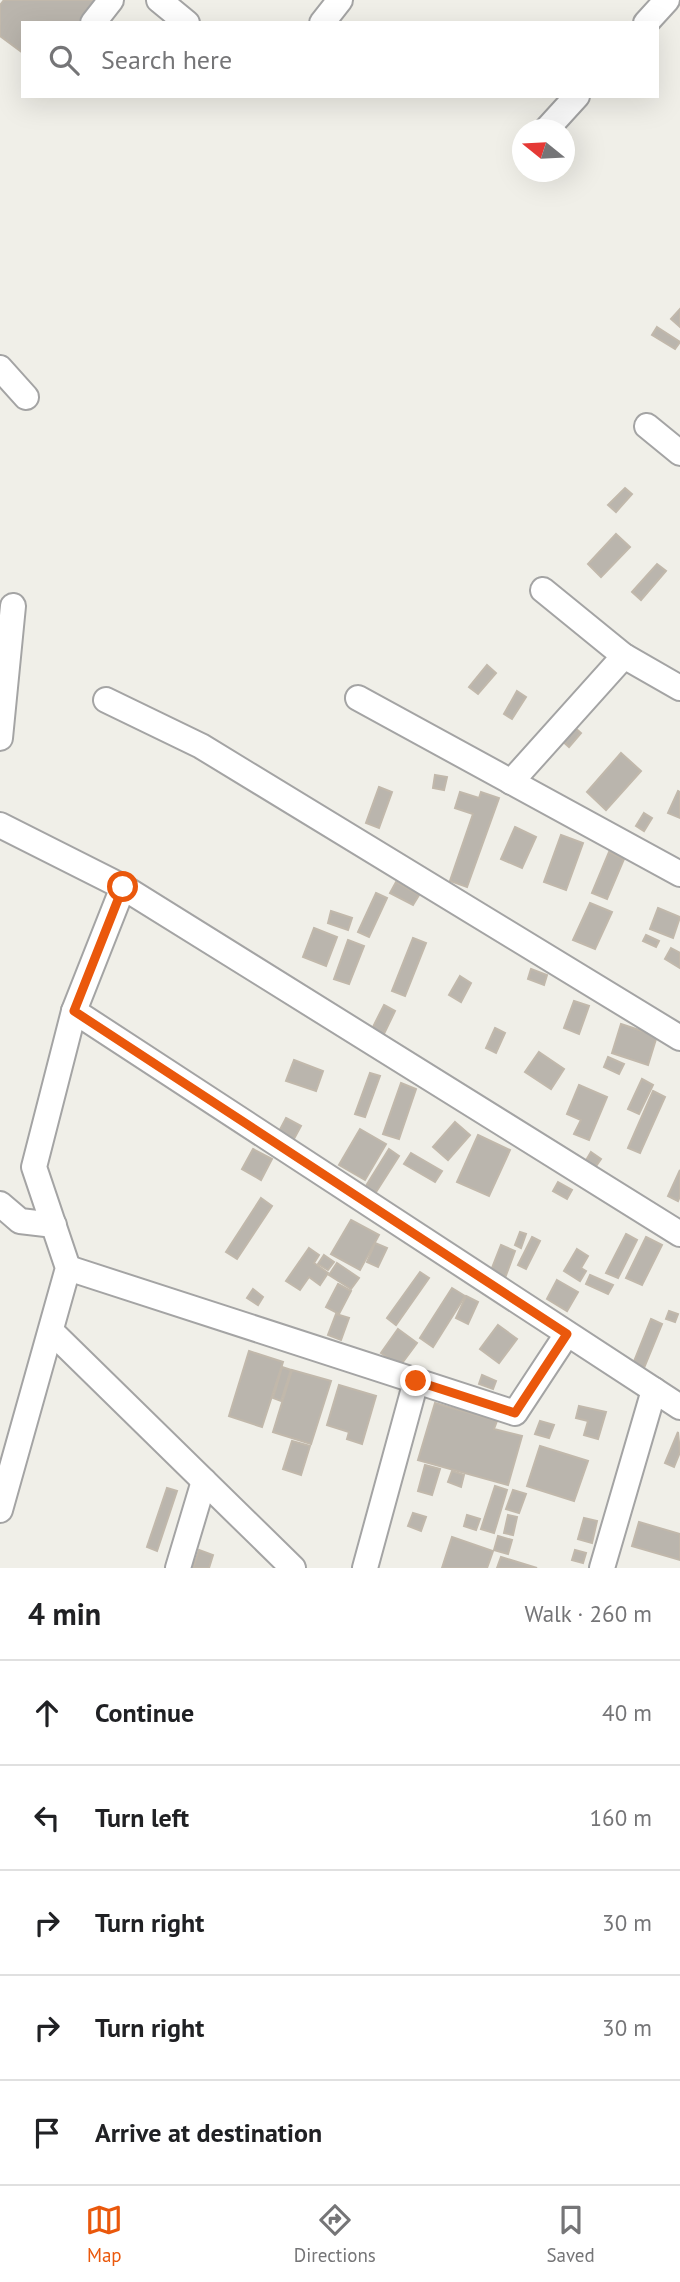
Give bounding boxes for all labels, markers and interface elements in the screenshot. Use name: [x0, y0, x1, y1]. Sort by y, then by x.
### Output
search box: [21, 21, 659, 98]
icon: search: [45, 41, 83, 79]
text: Search here: [101, 43, 232, 76]
north arrow: [512, 119, 575, 182]
route start: [107, 871, 138, 902]
route end: [400, 1365, 431, 1396]
text: 4 min: [28, 1594, 101, 1633]
text: Walk · 260 m: [525, 1599, 652, 1628]
icon: ahead: [28, 1694, 66, 1732]
text: Continue: [95, 1696, 194, 1729]
text: 40 m: [602, 1698, 652, 1727]
icon: left: [28, 1799, 66, 1837]
text: Turn left: [95, 1801, 189, 1834]
text: 160 m: [590, 1803, 652, 1832]
icon: right: [28, 1904, 66, 1942]
text: Turn right: [95, 1906, 204, 1939]
text: 30 m: [602, 1908, 652, 1937]
icon: right: [28, 2009, 66, 2047]
text: Turn right: [95, 2011, 204, 2044]
text: 30 m: [602, 2013, 652, 2042]
icon: arrive: [28, 2114, 66, 2152]
text: Arrive at destination: [95, 2116, 322, 2149]
tab: Map: [85, 2201, 123, 2267]
tab: Directions: [294, 2201, 376, 2267]
tab: Saved: [546, 2201, 595, 2267]

